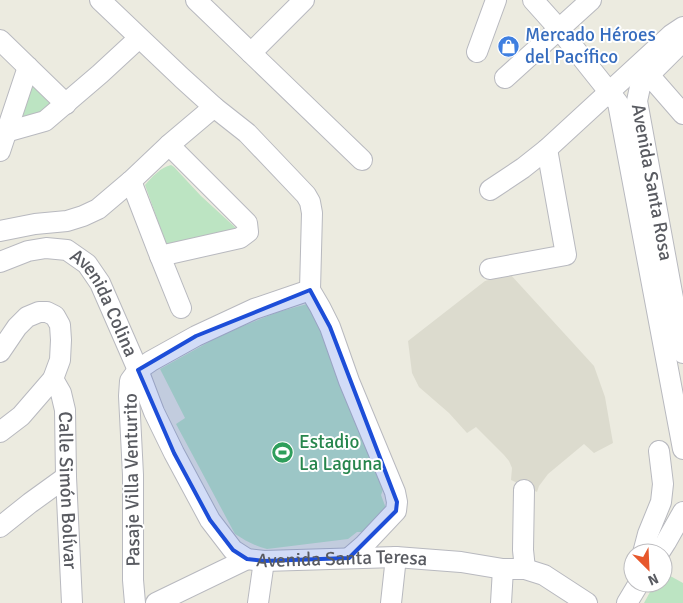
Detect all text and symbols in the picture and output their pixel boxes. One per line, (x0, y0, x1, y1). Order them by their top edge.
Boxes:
place label: Mercado Héroes del Pacífico (525, 23, 656, 69)
shop icon: Mercado Héroes del Pacífico (497, 34, 521, 58)
street label: Avenida Santa Rosa (626, 102, 678, 263)
street label: Avenida Colina (65, 244, 143, 361)
street label: Pasaje Villa Venturito (118, 393, 146, 567)
street label: Calle Simón Bolívar (53, 411, 82, 570)
place label: Estadio La Laguna (299, 430, 382, 476)
sports icon: Estadio La Laguna (271, 441, 295, 465)
north arrow (623, 543, 673, 593)
street label: Avenida Santa Teresa (255, 545, 428, 573)
text: N (645, 570, 661, 589)

